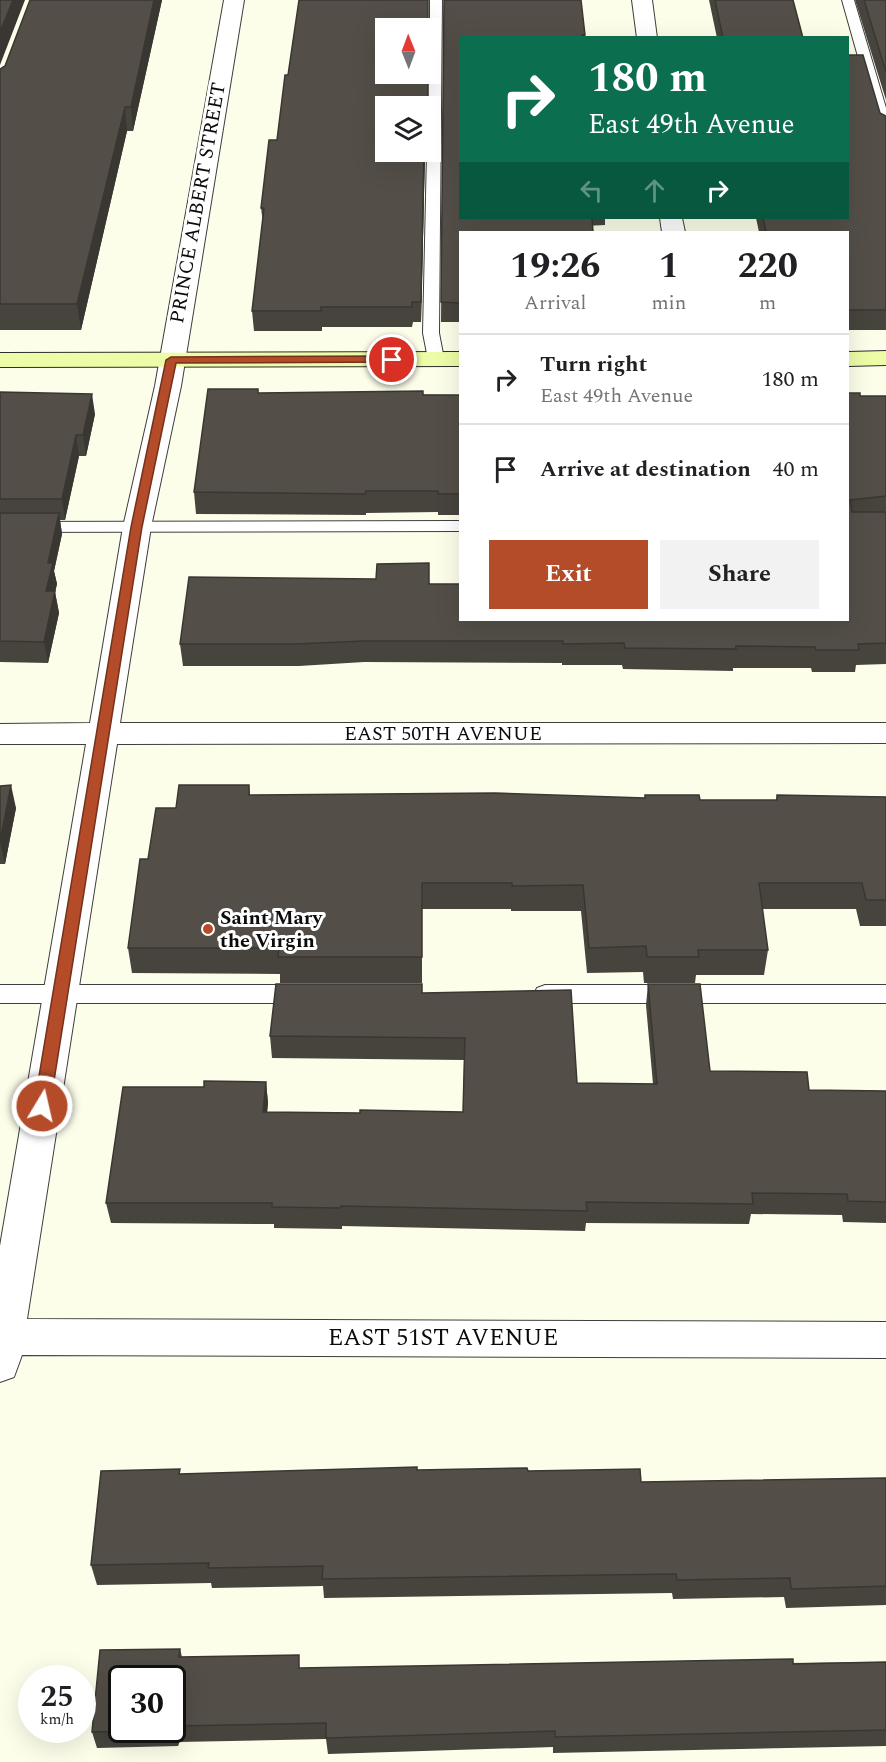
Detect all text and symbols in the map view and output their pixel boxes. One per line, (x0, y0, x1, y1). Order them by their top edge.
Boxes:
north arrow (375, 18, 441, 84)
map controls (375, 18, 441, 162)
text: 180 m (588, 47, 707, 110)
icon: right (489, 60, 567, 138)
street label: PRINCE ALBERT STREET (162, 80, 234, 326)
button: layers (375, 96, 441, 162)
text: East 49th Avenue (588, 104, 795, 146)
icon: left (575, 174, 608, 207)
icon: ahead (638, 174, 671, 207)
icon: right (701, 174, 734, 207)
text: 19:26 (510, 239, 600, 294)
text: 1 (659, 239, 679, 294)
text: 220 (737, 239, 798, 294)
text: Arrival (524, 288, 586, 318)
text: min (651, 288, 686, 318)
text: m (759, 288, 776, 318)
pin (366, 334, 417, 385)
icon: arrive (375, 343, 408, 376)
text: Turn right (540, 348, 647, 381)
icon: right (489, 363, 522, 396)
text: 180 m (762, 363, 819, 396)
text: East 49th Avenue (540, 381, 693, 411)
icon: arrive (489, 453, 522, 486)
text: Arrive at destination (540, 453, 751, 486)
text: 40 m (773, 453, 819, 486)
button: Exit (489, 540, 648, 609)
button: Share (660, 540, 819, 609)
street label: EAST 50TH AVENUE (344, 719, 542, 749)
place label: Saint Mary the Virgin (220, 903, 324, 956)
marker: Saint Mary the Virgin (201, 922, 215, 936)
position arrow (10, 1074, 74, 1138)
street label: EAST 51ST AVENUE (328, 1320, 558, 1356)
speed limit sign: 30 (108, 1665, 186, 1743)
text: 25 (40, 1674, 74, 1720)
text: km/h (40, 1708, 74, 1731)

